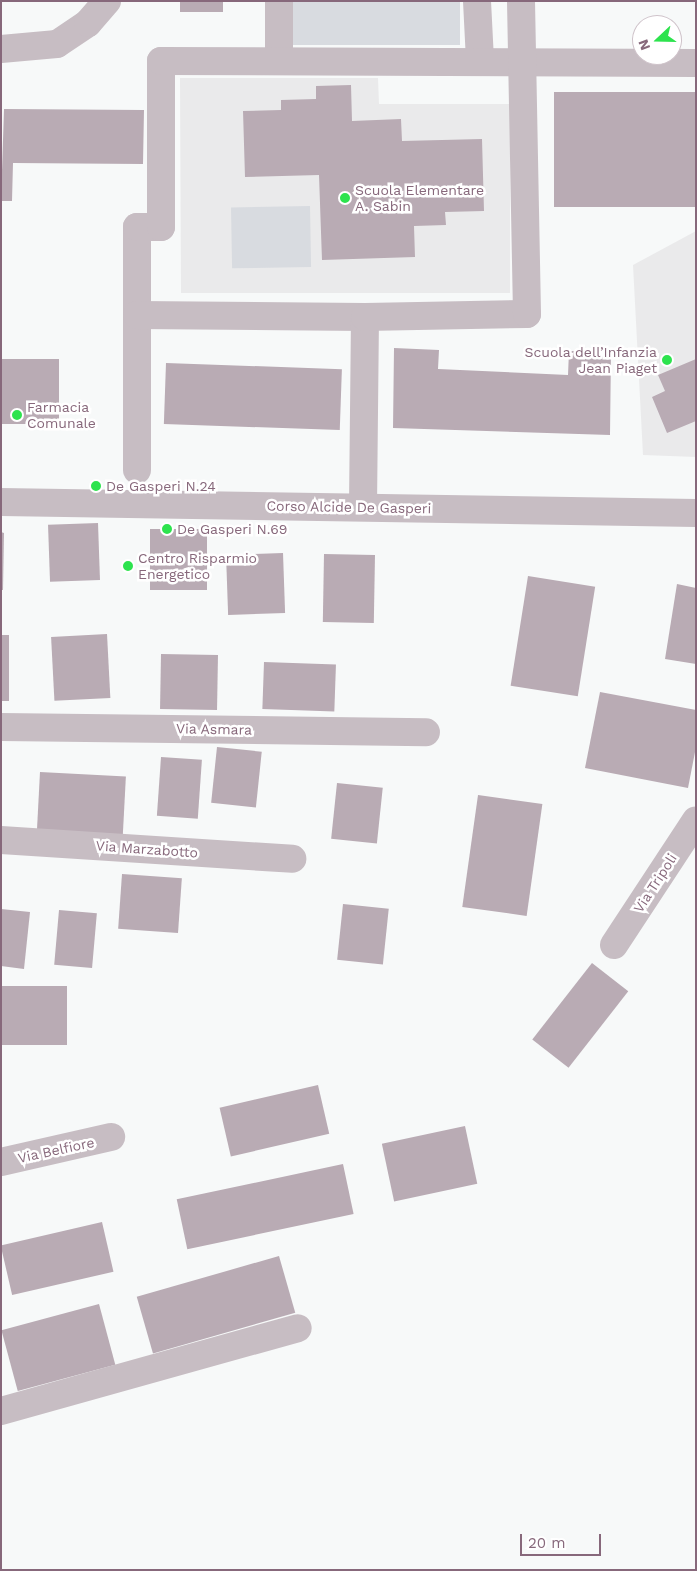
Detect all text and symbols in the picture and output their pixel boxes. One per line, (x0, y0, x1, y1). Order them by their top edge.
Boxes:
north arrow (632, 15, 682, 65)
text: N (635, 37, 653, 53)
place label: Scuola Elementare A. Sabin (355, 182, 484, 214)
marker: Scuola Elementare A. Sabin (339, 192, 351, 204)
place label: Scuola dell’Infanzia Jean Piaget (524, 344, 657, 377)
marker: Scuola dell’Infanzia Jean Piaget (661, 354, 673, 366)
place label: Farmacia Comunale (27, 399, 96, 432)
marker: Farmacia Comunale (11, 409, 23, 421)
place label: De Gasperi N.24 (106, 478, 216, 494)
marker: De Gasperi N.24 (90, 480, 102, 492)
street label: Corso Alcide De Gasperi (266, 497, 432, 517)
place label: De Gasperi N.69 (177, 521, 287, 537)
marker: De Gasperi N.69 (161, 523, 173, 535)
place label: Centro Risparmio Energetico (138, 550, 257, 582)
marker: Centro Risparmio Energetico (122, 560, 134, 572)
street label: Via Asmara (175, 720, 253, 738)
street label: Via Marzabotto (95, 837, 199, 861)
street label: Via Tripoli (630, 850, 680, 916)
street label: Via Belfiore (16, 1134, 96, 1166)
scale bar (522, 1524, 603, 1556)
text: 20 m (528, 1534, 566, 1552)

